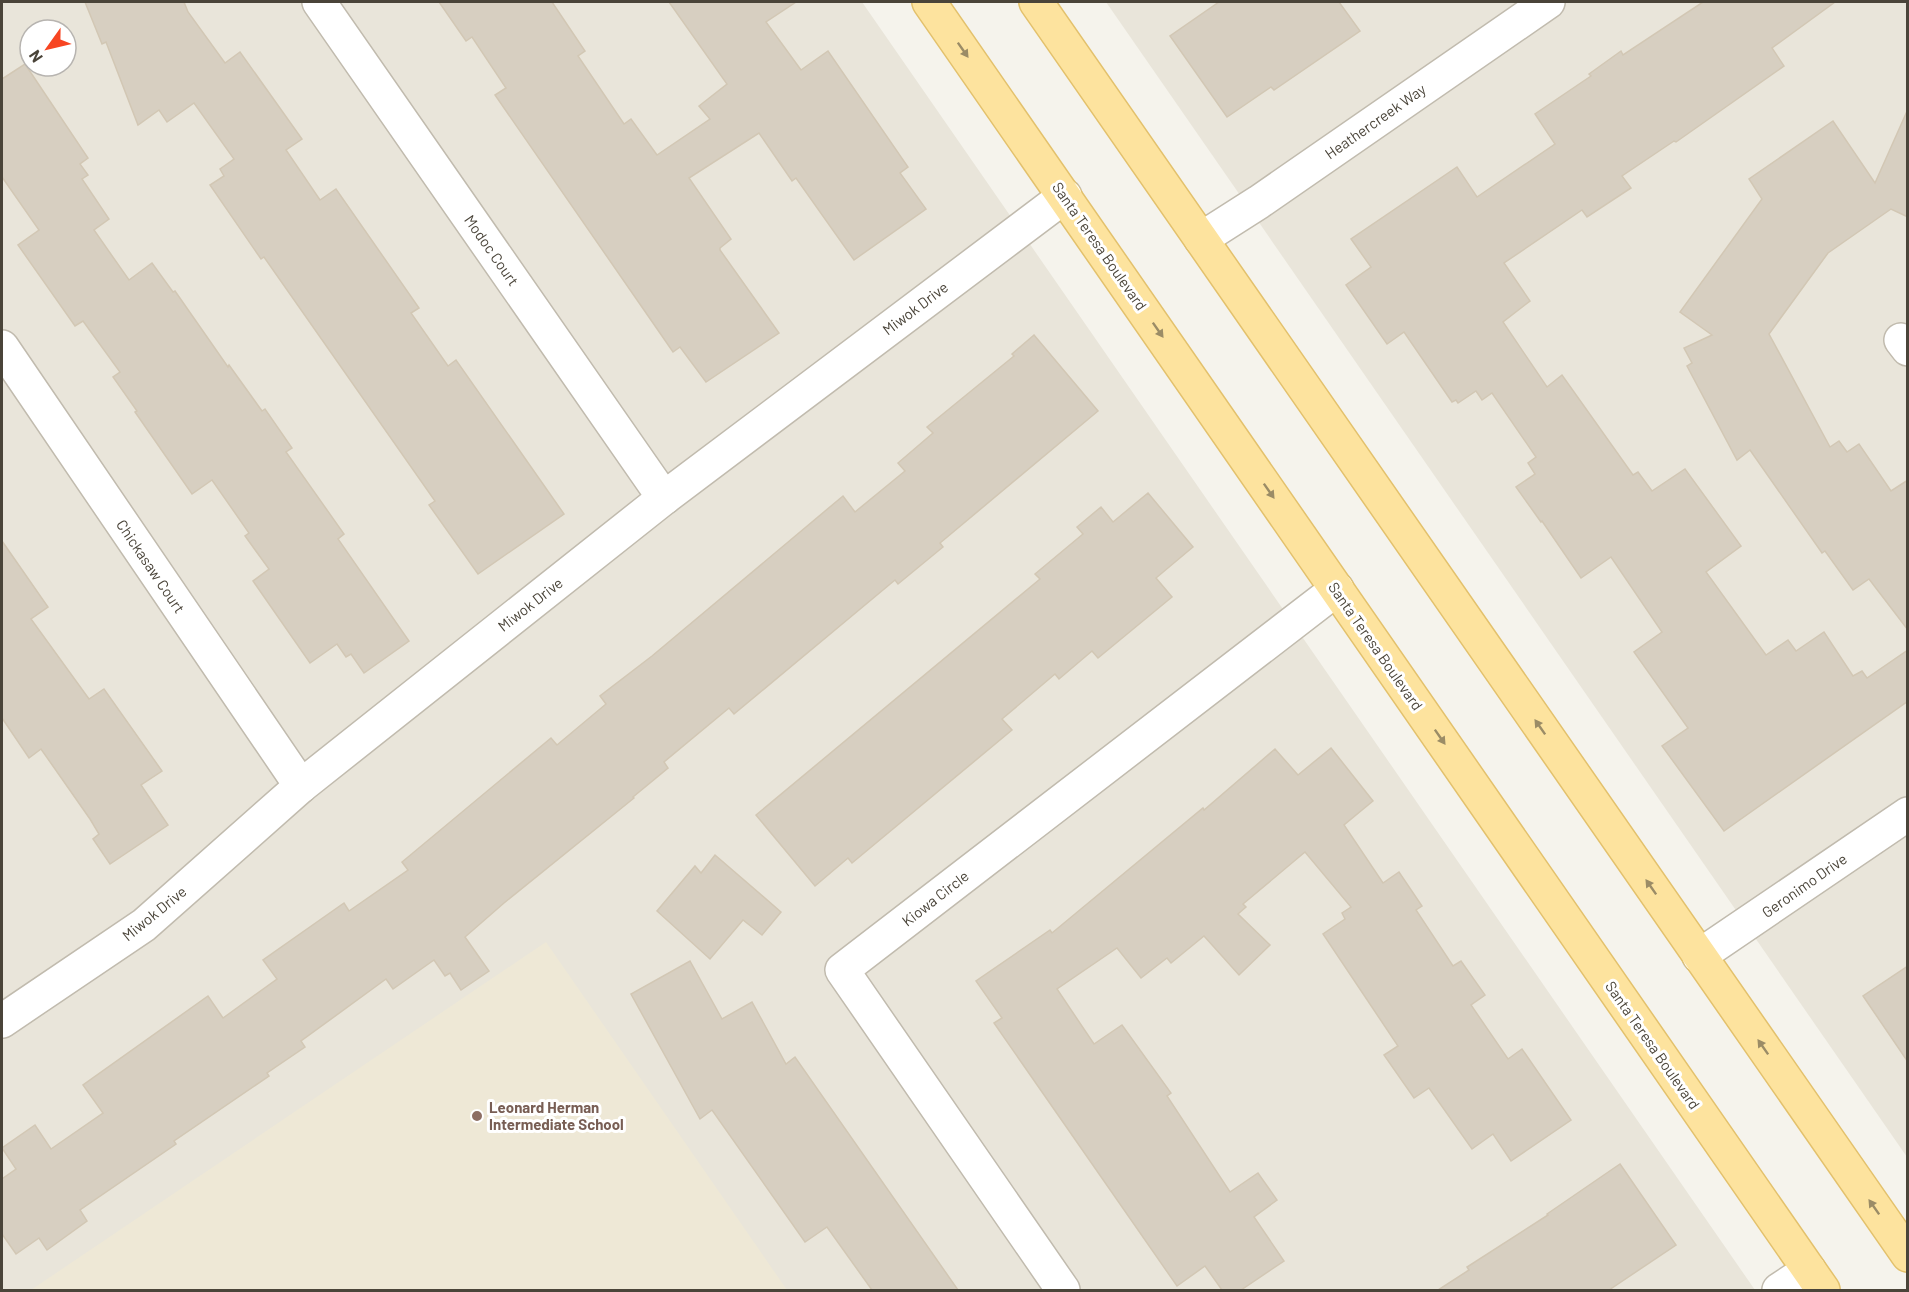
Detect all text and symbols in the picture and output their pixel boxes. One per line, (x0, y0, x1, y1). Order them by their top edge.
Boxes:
north arrow (18, 18, 78, 78)
one-way arrow (957, 41, 969, 57)
text: N (24, 47, 46, 66)
street label: Heathercreek Way (1321, 80, 1429, 162)
street label: Santa Teresa Boulevard (1049, 178, 1151, 314)
street label: Modoc Court (461, 211, 523, 289)
street label: Miwok Drive (879, 278, 951, 338)
one-way arrow (1152, 322, 1164, 338)
one-way arrow (1263, 482, 1275, 498)
street label: Chickasaw Court (113, 516, 189, 616)
street label: Miwok Drive (494, 573, 566, 635)
street label: Santa Teresa Boulevard (1325, 578, 1427, 714)
one-way arrow (1534, 719, 1546, 735)
one-way arrow (1434, 729, 1446, 745)
street label: Geronimo Drive (1758, 849, 1850, 921)
street label: Kiowa Circle (898, 866, 972, 930)
one-way arrow (1645, 879, 1657, 895)
street label: Miwok Drive (118, 882, 190, 944)
street label: Santa Teresa Boulevard (1602, 977, 1704, 1113)
one-way arrow (1758, 1039, 1769, 1055)
place label: Leonard Herman Intermediate School (489, 1098, 624, 1133)
marker: Leonard Herman Intermediate School (470, 1109, 484, 1123)
one-way arrow (1869, 1199, 1880, 1215)

